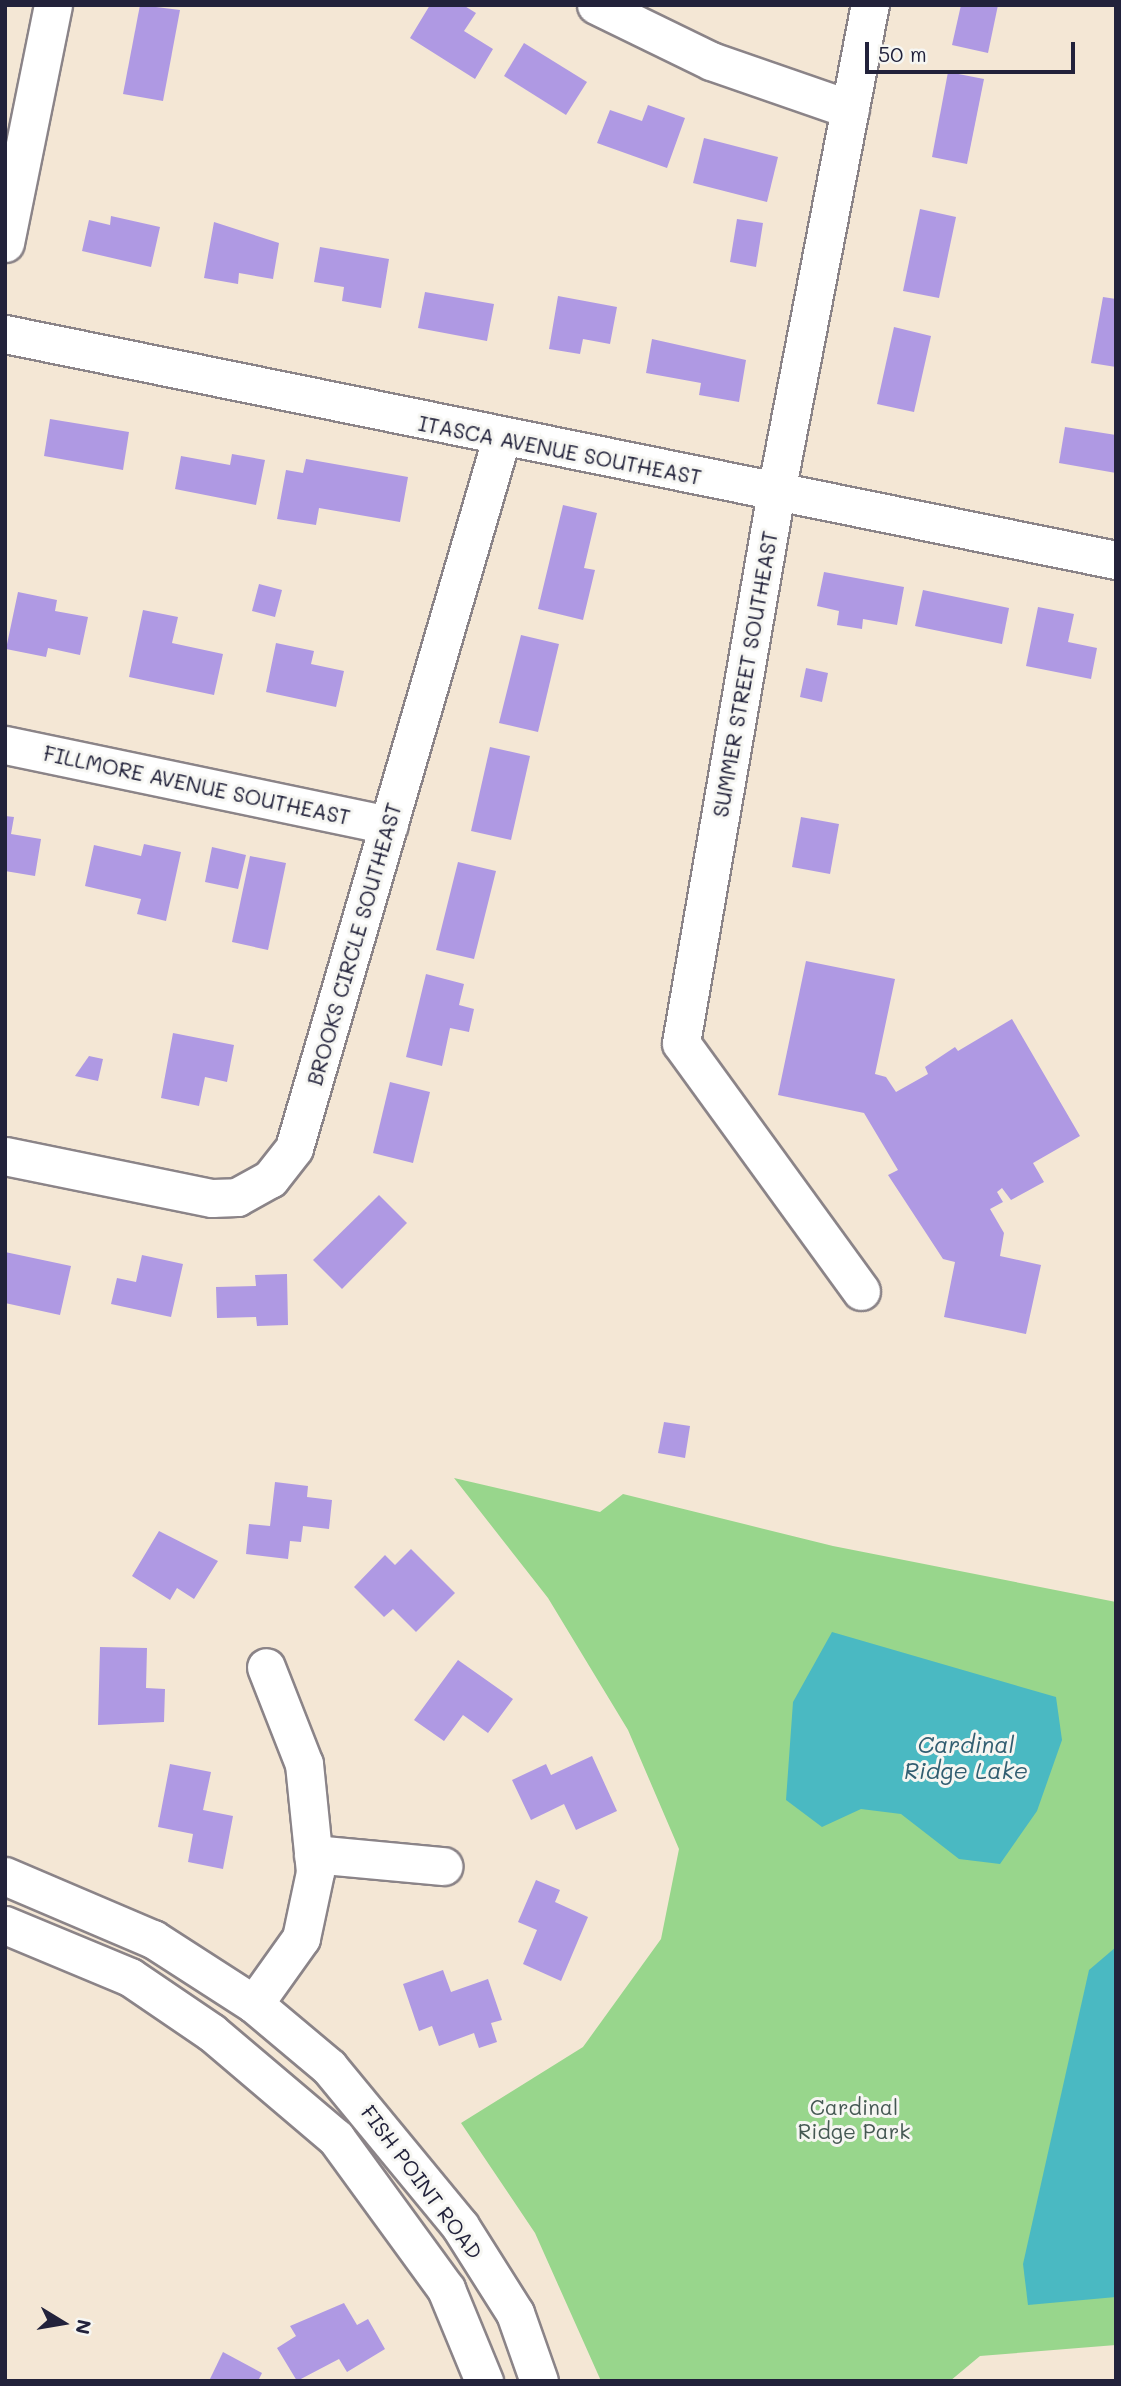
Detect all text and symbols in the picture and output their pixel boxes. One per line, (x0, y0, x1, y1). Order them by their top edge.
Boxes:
scale bar (869, 28, 1079, 72)
text: 50 m (878, 40, 927, 67)
street label: ITASCA AVENUE SOUTHEAST (416, 410, 704, 490)
street label: SUMMER STREET SOUTHEAST (707, 529, 783, 819)
street label: FILLMORE AVENUE SOUTHEAST (41, 740, 353, 830)
street label: BROOKS CIRCLE SOUTHEAST (302, 800, 406, 1088)
water label: Cardinal Ridge Lake (904, 1730, 1028, 1784)
park label: Cardinal Ridge Park (798, 2094, 910, 2144)
street label: FISH POINT ROAD (356, 2100, 488, 2264)
north arrow (28, 2288, 98, 2358)
text: N (70, 2318, 98, 2337)

